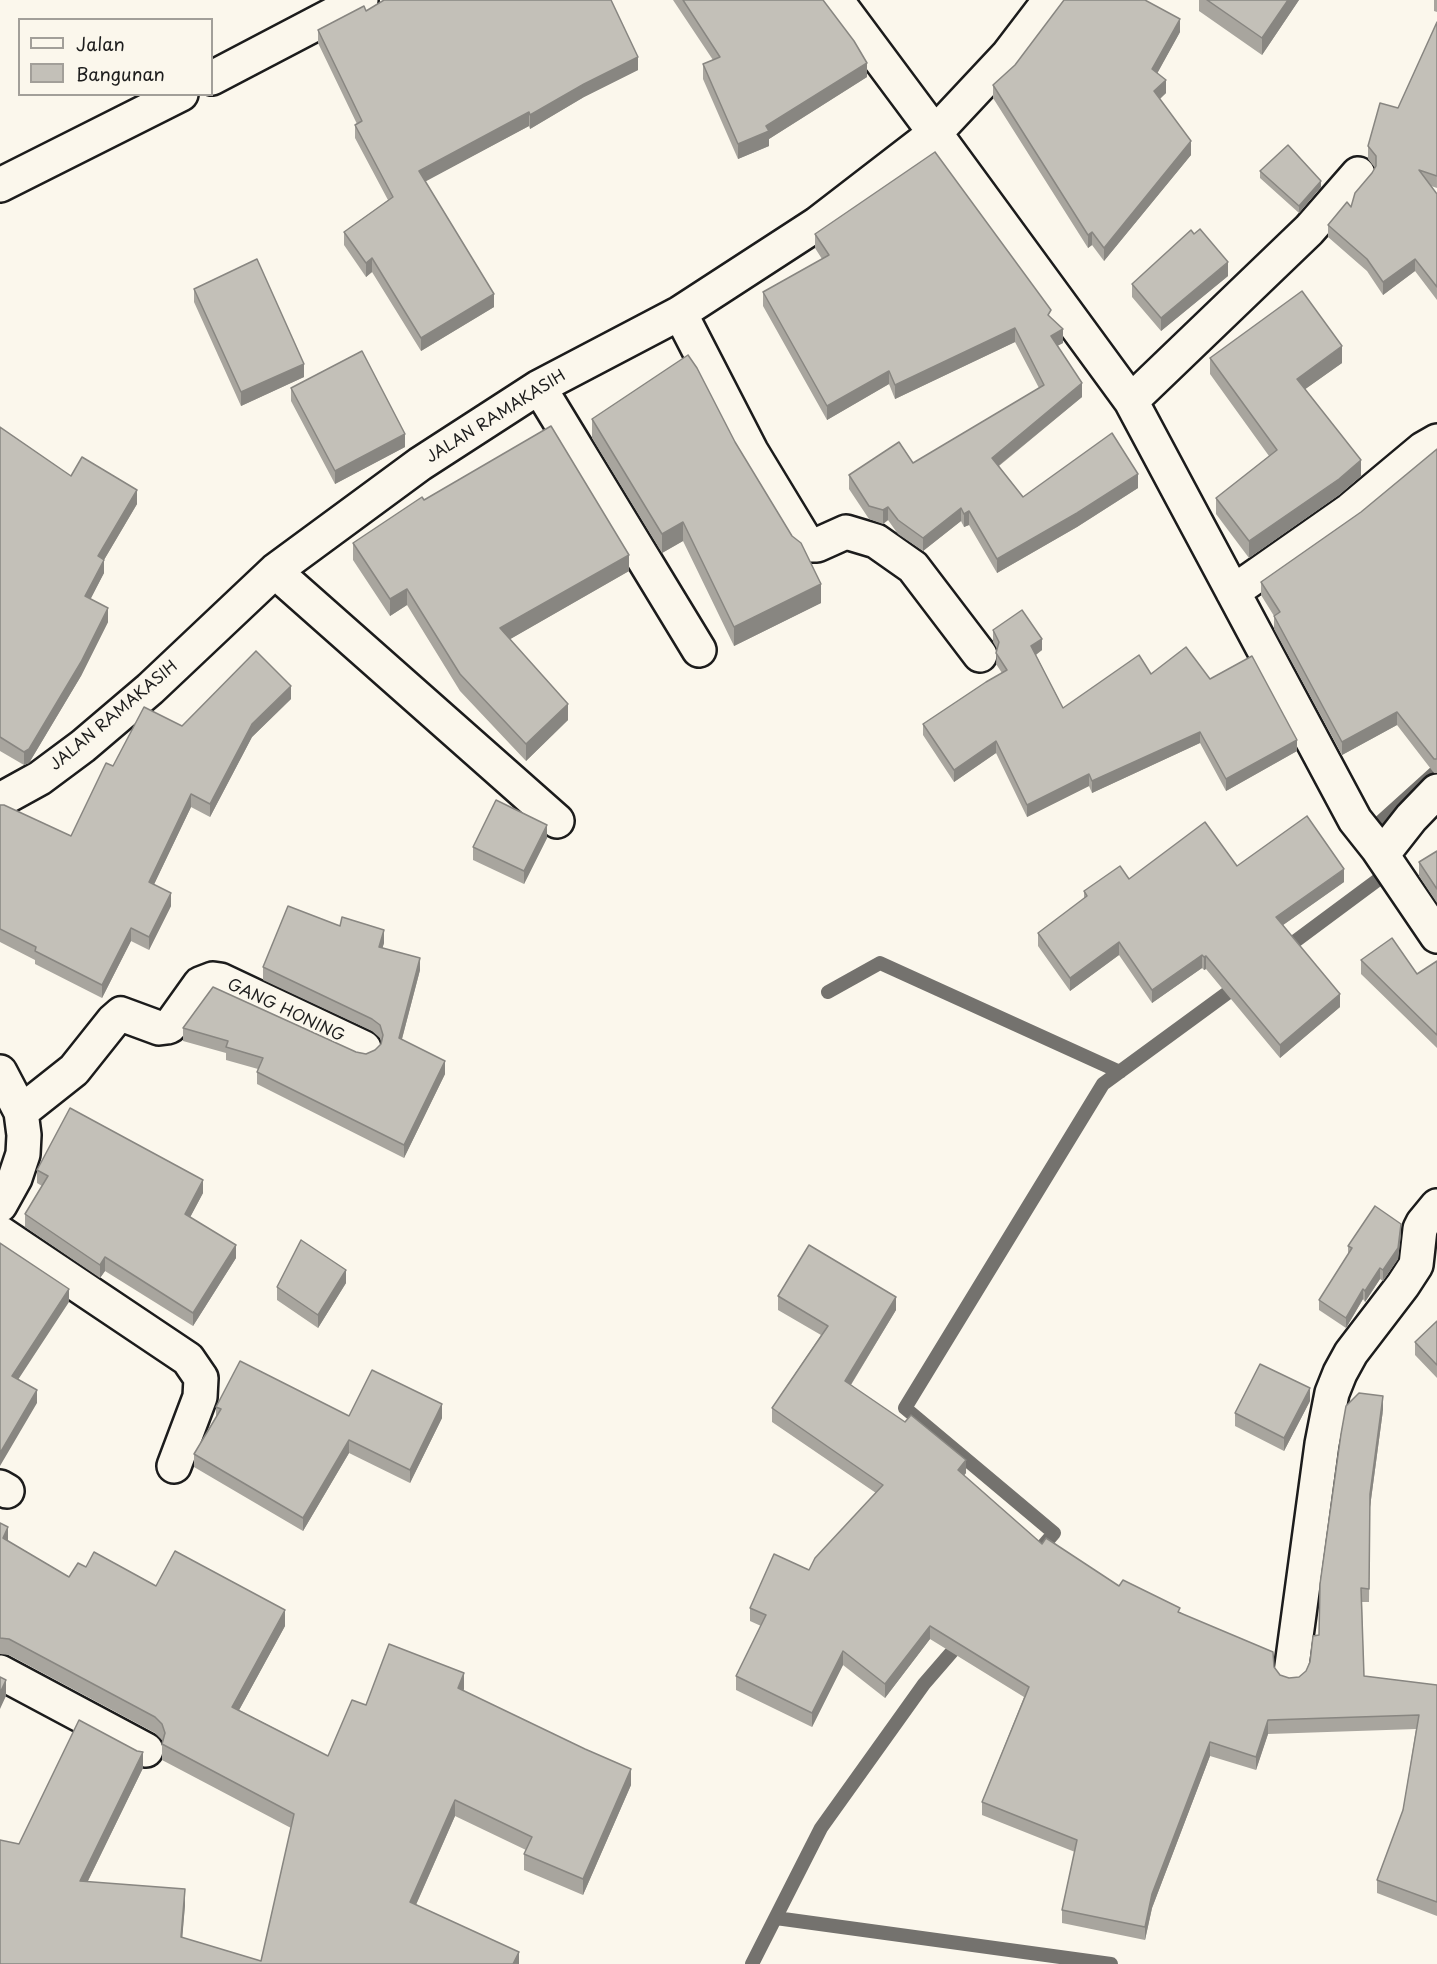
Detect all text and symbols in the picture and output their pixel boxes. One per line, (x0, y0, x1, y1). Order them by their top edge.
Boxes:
legend (18, 18, 213, 96)
text: Jalan (76, 30, 125, 57)
text: Bangunan (76, 60, 165, 87)
street label: JALAN RAMAKASIH (423, 366, 569, 468)
street label: JALAN RAMAKASIH (46, 657, 182, 775)
street label: GANG HONING (224, 975, 348, 1047)

